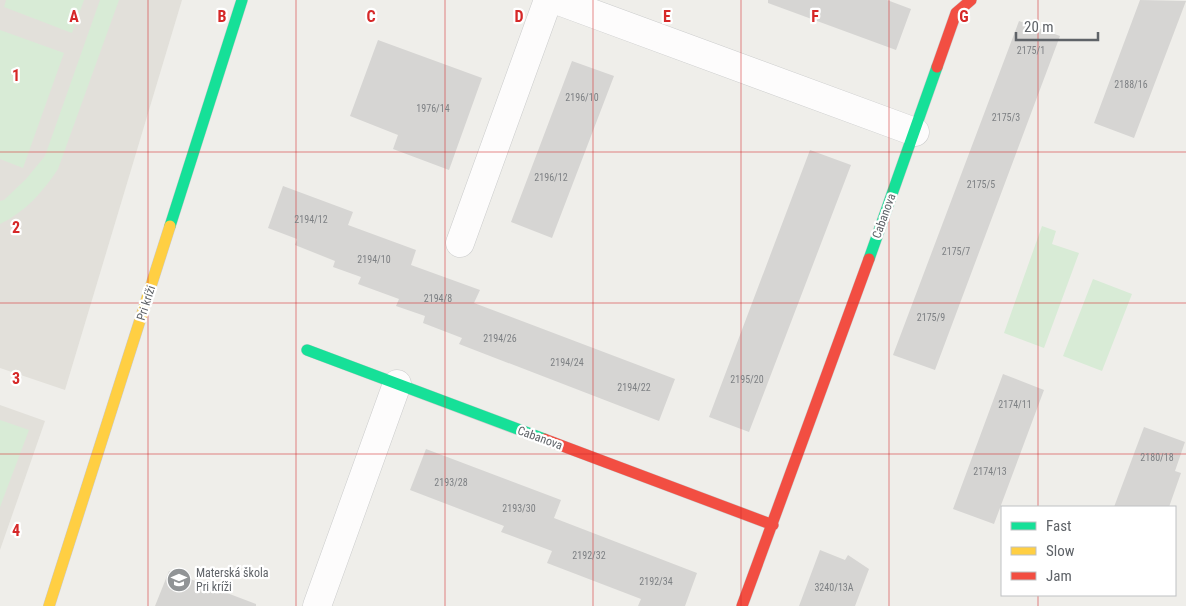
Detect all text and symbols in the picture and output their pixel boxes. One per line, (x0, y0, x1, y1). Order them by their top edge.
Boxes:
text: A (69, 7, 79, 26)
text: B (218, 7, 227, 26)
text: C (366, 7, 376, 26)
text: D (514, 7, 524, 26)
text: E (663, 7, 671, 26)
text: F (811, 7, 819, 26)
text: G (959, 7, 969, 26)
scale bar (1016, 10, 1098, 42)
text: 20 m (1024, 18, 1054, 36)
house number: 2175/1 (1017, 45, 1045, 56)
text: 1 (12, 66, 20, 85)
house number: 2188/16 (1114, 79, 1148, 90)
house number: 2196/10 (565, 92, 599, 103)
house number: 1976/14 (416, 103, 450, 114)
house number: 2175/3 (992, 112, 1020, 123)
house number: 2196/12 (534, 172, 568, 183)
house number: 2175/5 (967, 179, 995, 190)
street label: Cabanova (869, 191, 899, 240)
house number: 2194/12 (294, 214, 328, 225)
text: 2 (12, 218, 20, 237)
house number: 2175/7 (942, 246, 970, 257)
house number: 2194/10 (357, 254, 391, 265)
street label: Pri kríži (134, 284, 158, 322)
house number: 2194/8 (424, 293, 452, 304)
house number: 2175/9 (917, 312, 945, 323)
house number: 2194/26 (483, 333, 517, 344)
house number: 2194/24 (550, 357, 584, 368)
text: 3 (12, 369, 20, 388)
house number: 2195/20 (730, 374, 764, 385)
house number: 2194/22 (617, 382, 651, 393)
house number: 2174/11 (998, 399, 1032, 410)
street label: Cabanova (516, 423, 565, 453)
house number: 2180/18 (1140, 452, 1174, 463)
house number: 2174/13 (973, 466, 1007, 477)
house number: 2193/28 (434, 477, 468, 488)
house number: 2193/30 (502, 503, 536, 514)
legend (1001, 506, 1176, 596)
text: Fast (1046, 517, 1071, 535)
text: 4 (12, 521, 20, 540)
text: Slow (1046, 542, 1075, 560)
house number: 2192/32 (572, 550, 606, 561)
place label: Materská škola Pri kríži (196, 566, 269, 594)
school or university icon: Materská škola Pri kríži (166, 567, 192, 593)
text: Jam (1046, 567, 1072, 585)
house number: 2192/34 (639, 576, 673, 587)
house number: 3240/13A (814, 582, 854, 593)

